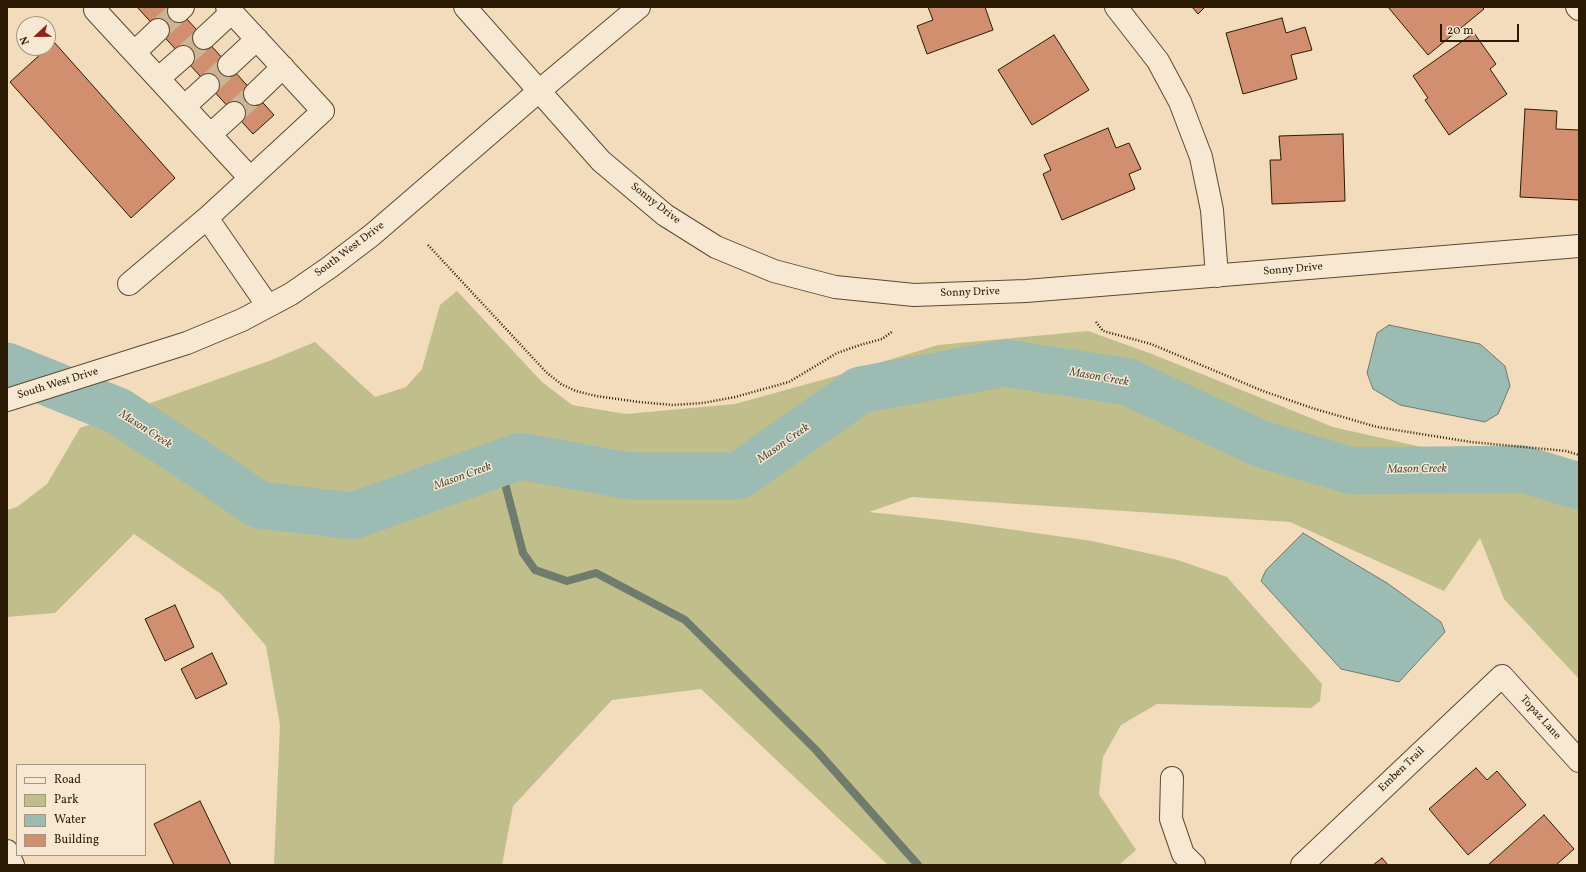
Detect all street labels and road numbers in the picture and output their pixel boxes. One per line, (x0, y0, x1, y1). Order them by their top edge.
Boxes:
street label: Sonny Drive (627, 180, 683, 228)
street label: South West Drive (313, 220, 387, 280)
street label: Sonny Drive (1263, 261, 1323, 279)
street label: Sonny Drive (940, 285, 1000, 301)
street label: South West Drive (16, 365, 100, 403)
street label: Topaz Lane (1517, 693, 1563, 743)
street label: Emben Trail (1376, 745, 1428, 795)

